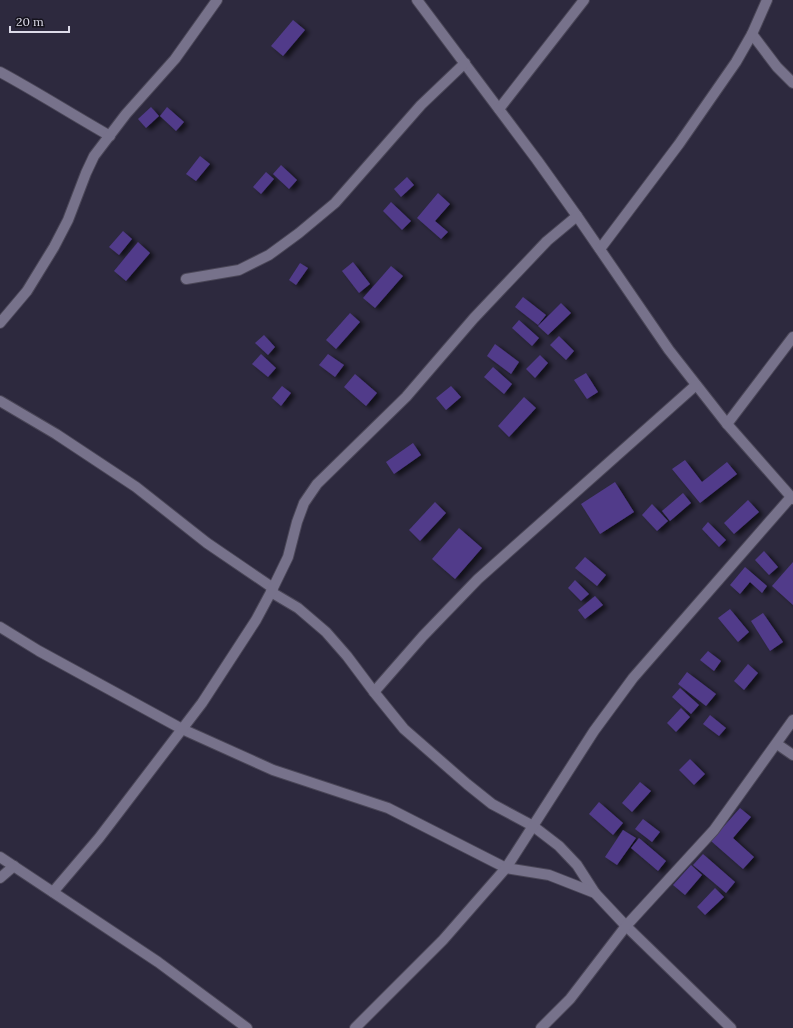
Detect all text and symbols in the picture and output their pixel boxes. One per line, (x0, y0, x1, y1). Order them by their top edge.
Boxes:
scale bar (10, 8, 69, 34)
text: 20 m (16, 14, 44, 29)

